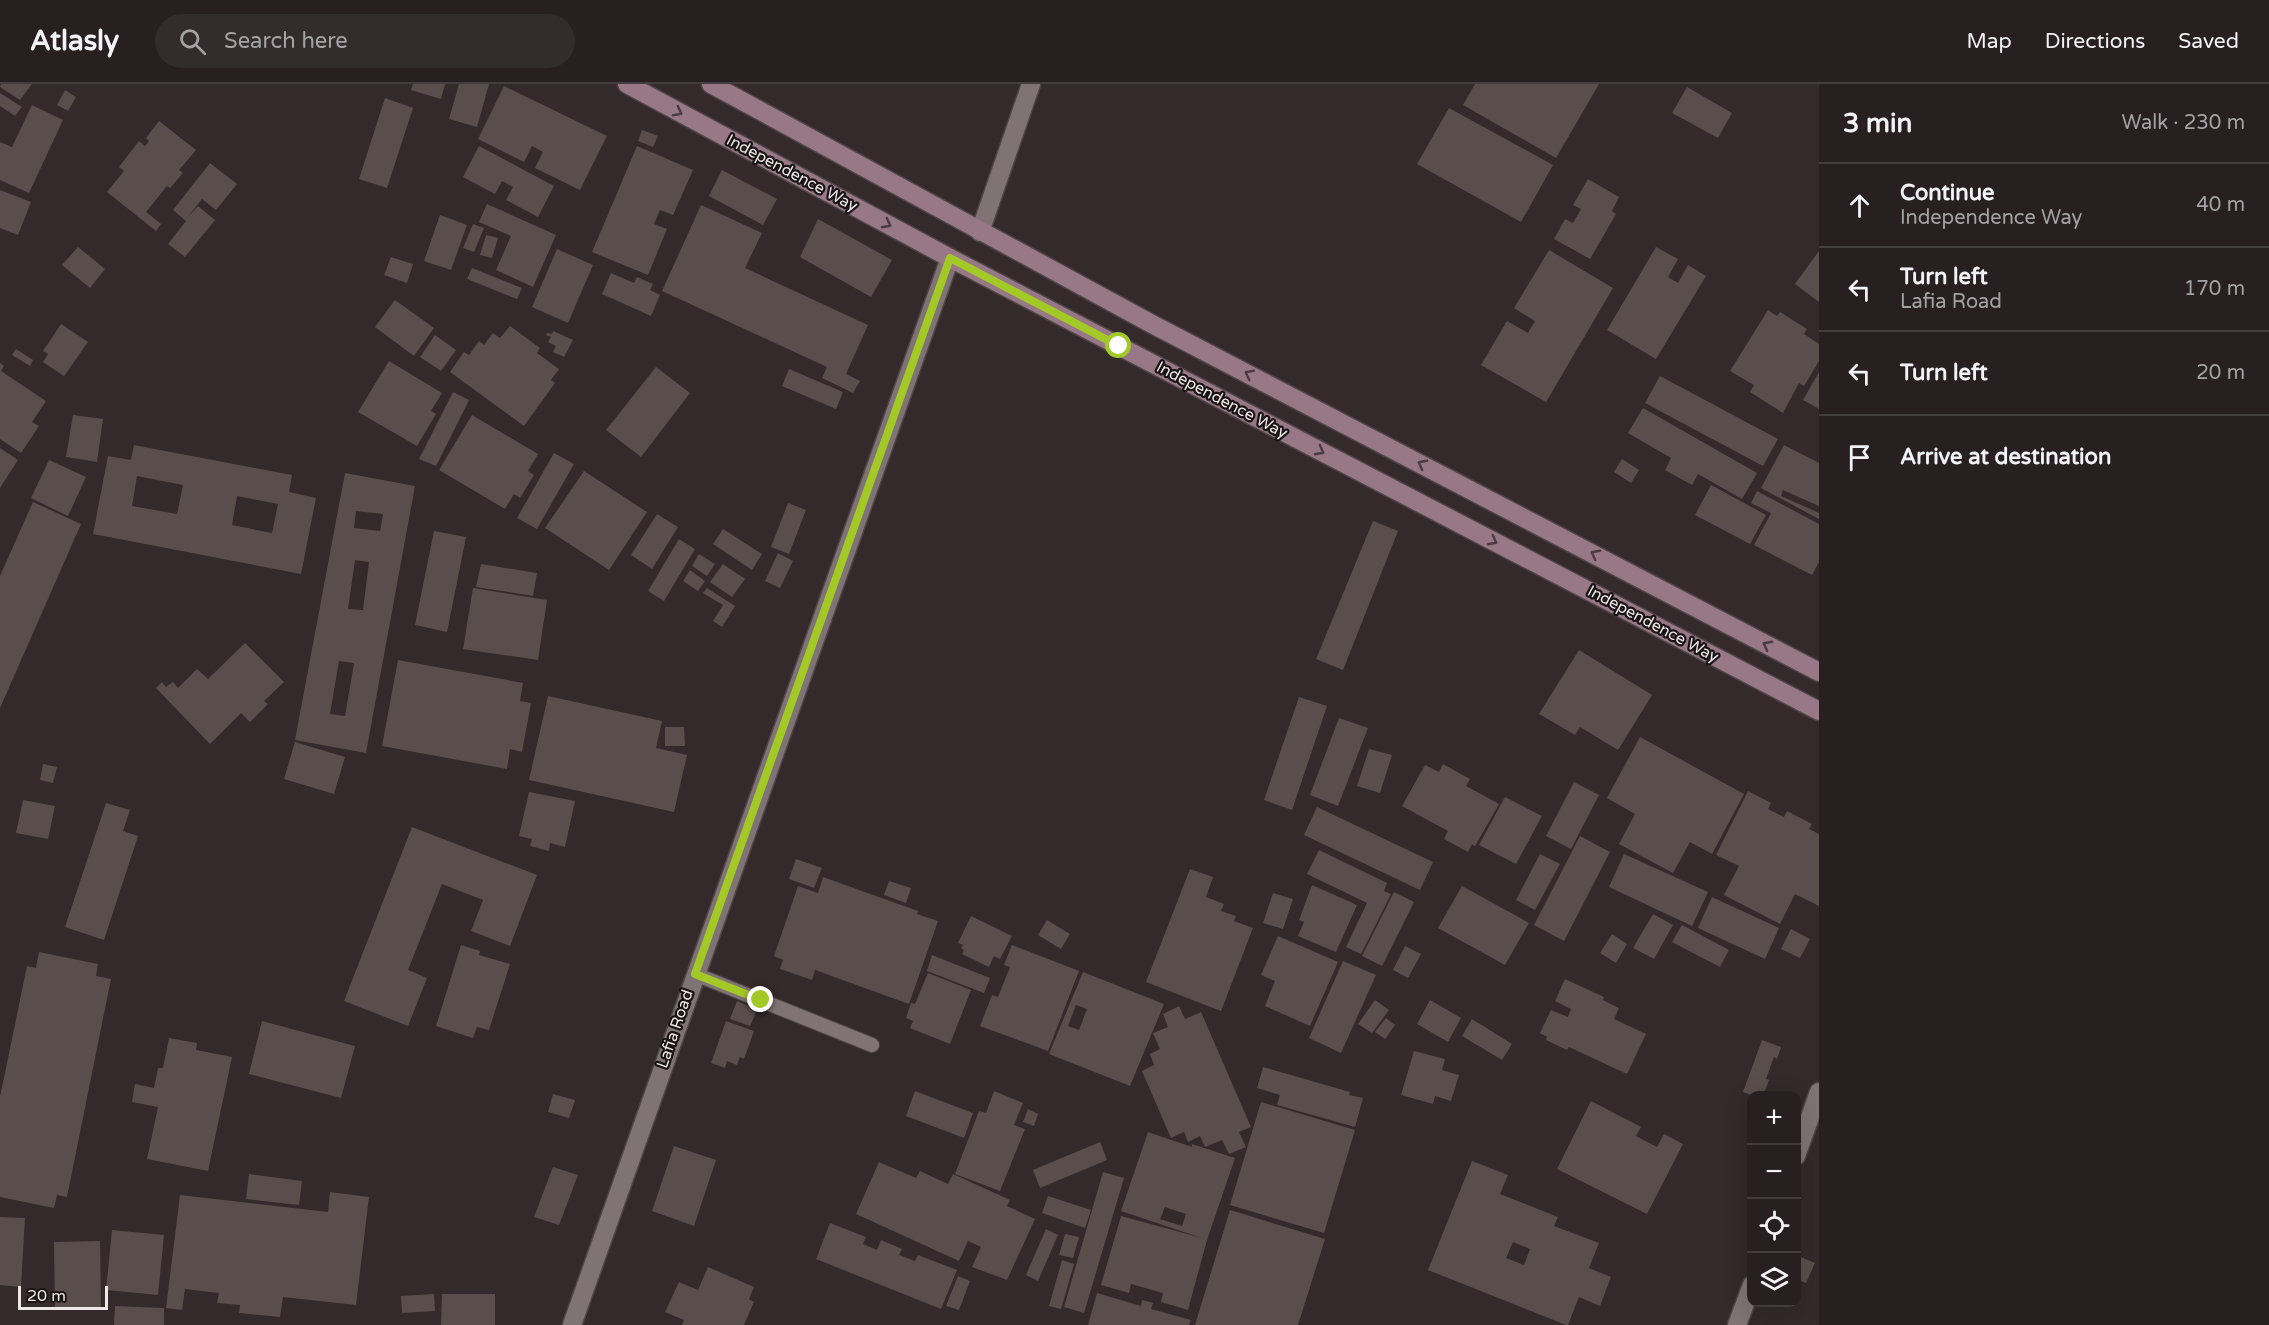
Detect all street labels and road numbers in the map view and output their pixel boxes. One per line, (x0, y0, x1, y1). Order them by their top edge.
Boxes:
street label: Independence Way (723, 130, 861, 216)
street label: Independence Way (1153, 357, 1291, 443)
street label: Independence Way (1584, 581, 1722, 667)
street label: Lafia Road (652, 987, 698, 1071)

